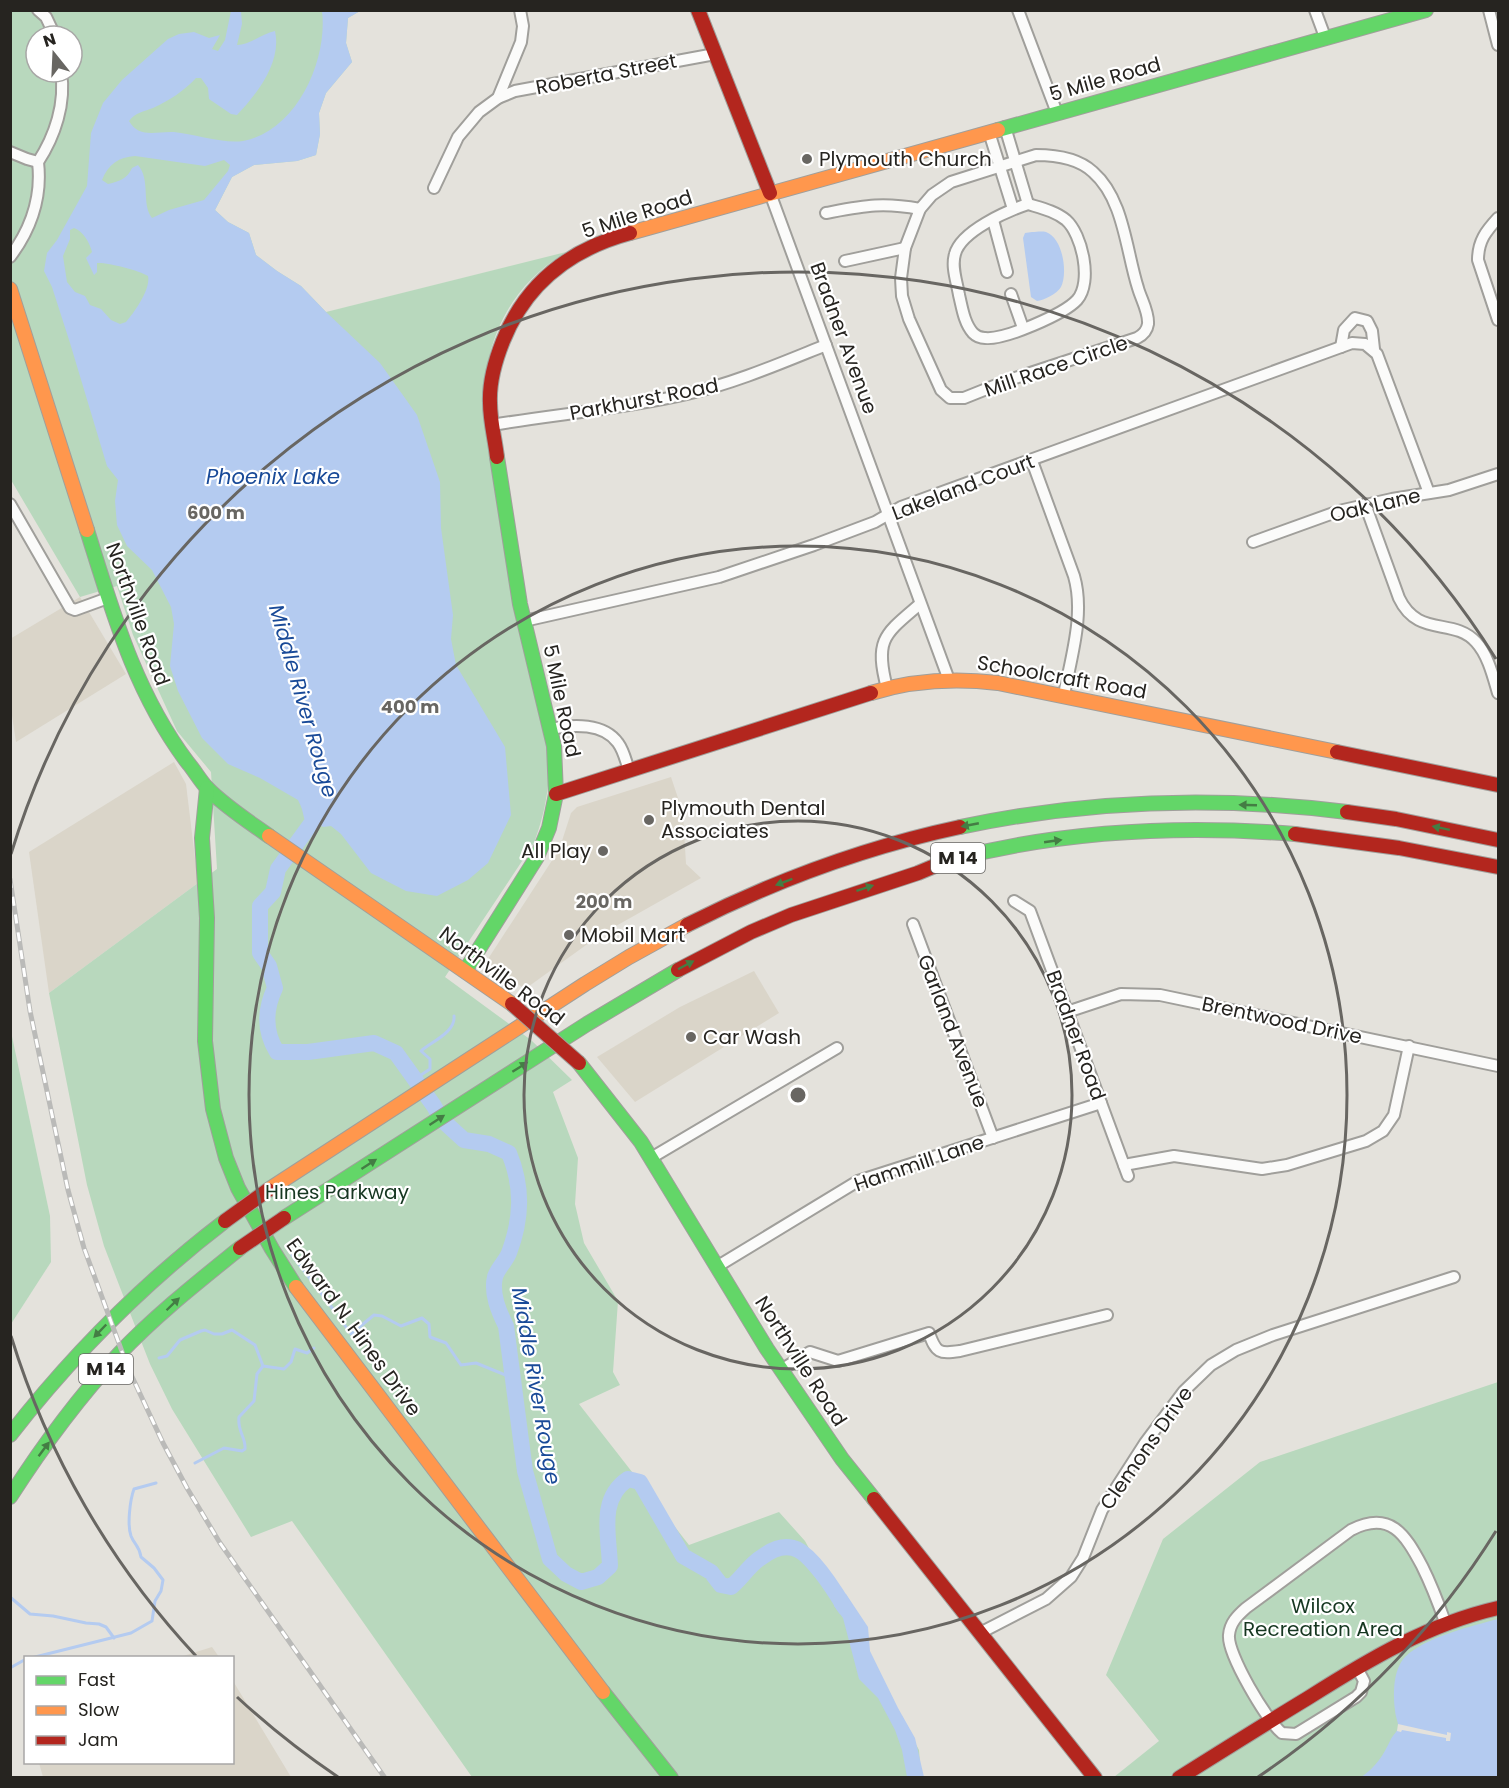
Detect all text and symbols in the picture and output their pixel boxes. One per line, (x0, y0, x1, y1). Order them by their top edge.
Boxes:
north arrow (24, 24, 84, 84)
text: N (40, 27, 59, 53)
street label: Roberta Street (533, 47, 679, 101)
street label: 5 Mile Road (1046, 50, 1164, 108)
place label: Plymouth Church (819, 145, 992, 173)
marker: Plymouth Church (800, 152, 814, 166)
street label: 5 Mile Road (578, 183, 696, 245)
street label: Bradner Avenue (804, 258, 884, 418)
street label: Mill Race Circle (980, 328, 1132, 404)
street label: Parkhurst Road (567, 371, 721, 427)
street label: Lakeland Court (888, 447, 1038, 527)
water label: Phoenix Lake (206, 462, 340, 491)
street label: Oak Lane (1327, 481, 1423, 529)
text: 600 m (187, 500, 245, 525)
street label: Northville Road (99, 539, 177, 689)
water label: Middle River Rouge (262, 601, 345, 801)
street label: 5 Mile Road (536, 642, 588, 760)
street label: Schoolcraft Road (975, 648, 1149, 706)
text: 400 m (381, 694, 439, 719)
place label: Plymouth Dental Associates (661, 794, 825, 845)
one-way arrow (1238, 800, 1257, 810)
marker: Plymouth Dental Associates (642, 813, 656, 827)
one-way arrow (961, 821, 980, 830)
one-way arrow (1432, 823, 1451, 832)
one-way arrow (1044, 836, 1063, 845)
place label: All Play (521, 837, 591, 865)
road number: M 14 (931, 843, 985, 873)
marker: All Play (596, 844, 610, 858)
one-way arrow (775, 877, 793, 887)
one-way arrow (856, 883, 874, 893)
text: 200 m (576, 889, 632, 914)
street label: Northville Road (434, 920, 570, 1032)
place label: Mobil Mart (581, 921, 685, 949)
marker: Mobil Mart (562, 928, 576, 942)
street label: Garland Avenue (911, 950, 995, 1112)
one-way arrow (678, 960, 695, 970)
street label: Bradner Road (1039, 966, 1113, 1104)
street label: Brentwood Drive (1199, 989, 1365, 1051)
place label: Car Wash (703, 1023, 801, 1051)
marker: Car Wash (684, 1030, 698, 1044)
one-way arrow (512, 1061, 528, 1072)
centre of rings (788, 1085, 808, 1105)
one-way arrow (429, 1114, 445, 1125)
street label: Hammill Lane (850, 1128, 988, 1198)
one-way arrow (361, 1158, 377, 1169)
park label: Hines Parkway (265, 1178, 409, 1206)
street label: Edward N. Hines Drive (280, 1232, 428, 1422)
water label: Middle River Rouge (505, 1285, 568, 1487)
street label: Northville Road (748, 1290, 854, 1432)
one-way arrow (166, 1297, 180, 1311)
one-way arrow (93, 1324, 107, 1339)
road number: M 14 (79, 1354, 133, 1384)
street label: Clemons Drive (1093, 1381, 1199, 1515)
one-way arrow (38, 1441, 50, 1457)
park label: Wilcox Recreation Area (1243, 1592, 1403, 1643)
legend (24, 1656, 234, 1764)
text: Fast (78, 1667, 115, 1692)
text: Slow (78, 1697, 120, 1722)
text: Jam (78, 1727, 118, 1752)

